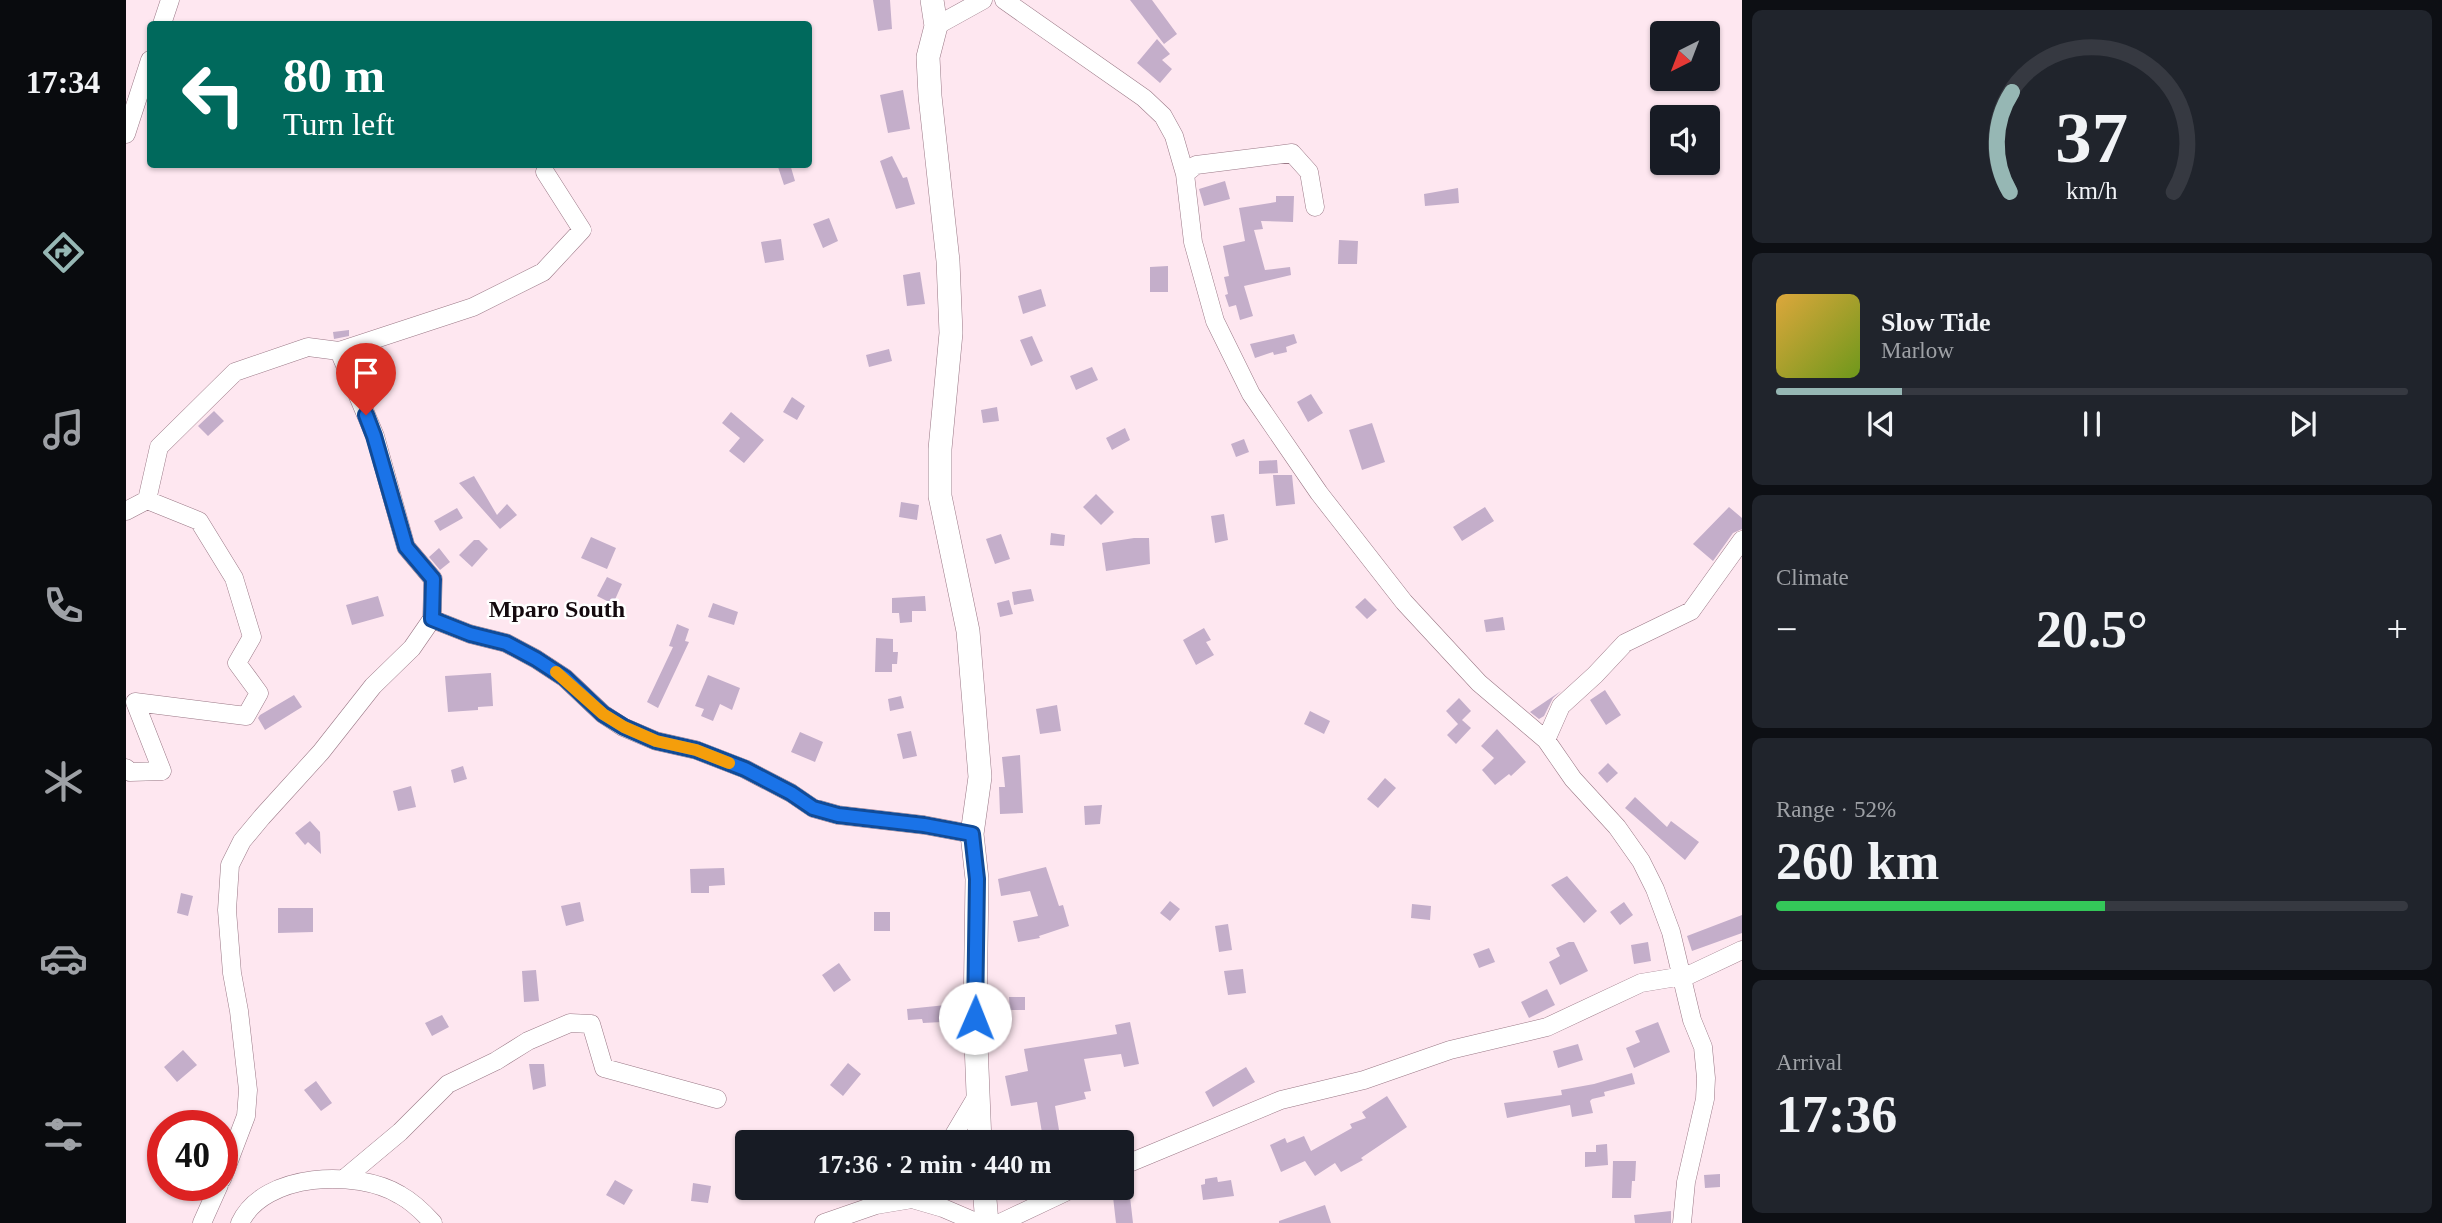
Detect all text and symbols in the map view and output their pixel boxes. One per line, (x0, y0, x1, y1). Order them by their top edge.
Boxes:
north arrow (1650, 21, 1720, 91)
map controls (1650, 21, 1720, 175)
text: 80 m (283, 48, 385, 103)
icon: left (168, 49, 259, 140)
text: 17:34 (26, 64, 100, 100)
text: 37 (2056, 98, 2128, 179)
button: sound (1650, 105, 1720, 175)
text: Turn left (283, 106, 395, 142)
text: km/h (2066, 177, 2118, 204)
icon: directions (39, 228, 88, 277)
text: Slow Tide (1881, 308, 1991, 337)
text: Marlow (1881, 338, 1954, 363)
pin (336, 343, 396, 415)
icon: arrive (347, 354, 385, 392)
icon: music (39, 405, 88, 454)
icon: previous (1862, 405, 1900, 443)
icon: pause (2073, 405, 2111, 443)
icon: next (2284, 405, 2322, 443)
text: Climate (1776, 565, 1849, 590)
icon: phone (39, 581, 88, 630)
district label: Mparo South (489, 596, 625, 622)
text: 20.5° (2036, 601, 2148, 658)
text: − (1776, 608, 1797, 650)
text: + (2387, 608, 2408, 650)
icon: climate (39, 757, 88, 806)
text: Range · 52% (1776, 797, 1896, 822)
text: 260 km (1776, 833, 1939, 890)
icon: car (39, 934, 88, 983)
position arrow (938, 981, 1012, 1055)
text: Arrival (1776, 1050, 1842, 1075)
text: 17:36 (1776, 1086, 1897, 1143)
icon: filters (39, 1110, 88, 1159)
speed limit sign: 40 (147, 1110, 238, 1201)
text: 17:36 · 2 min · 440 m (818, 1150, 1052, 1179)

